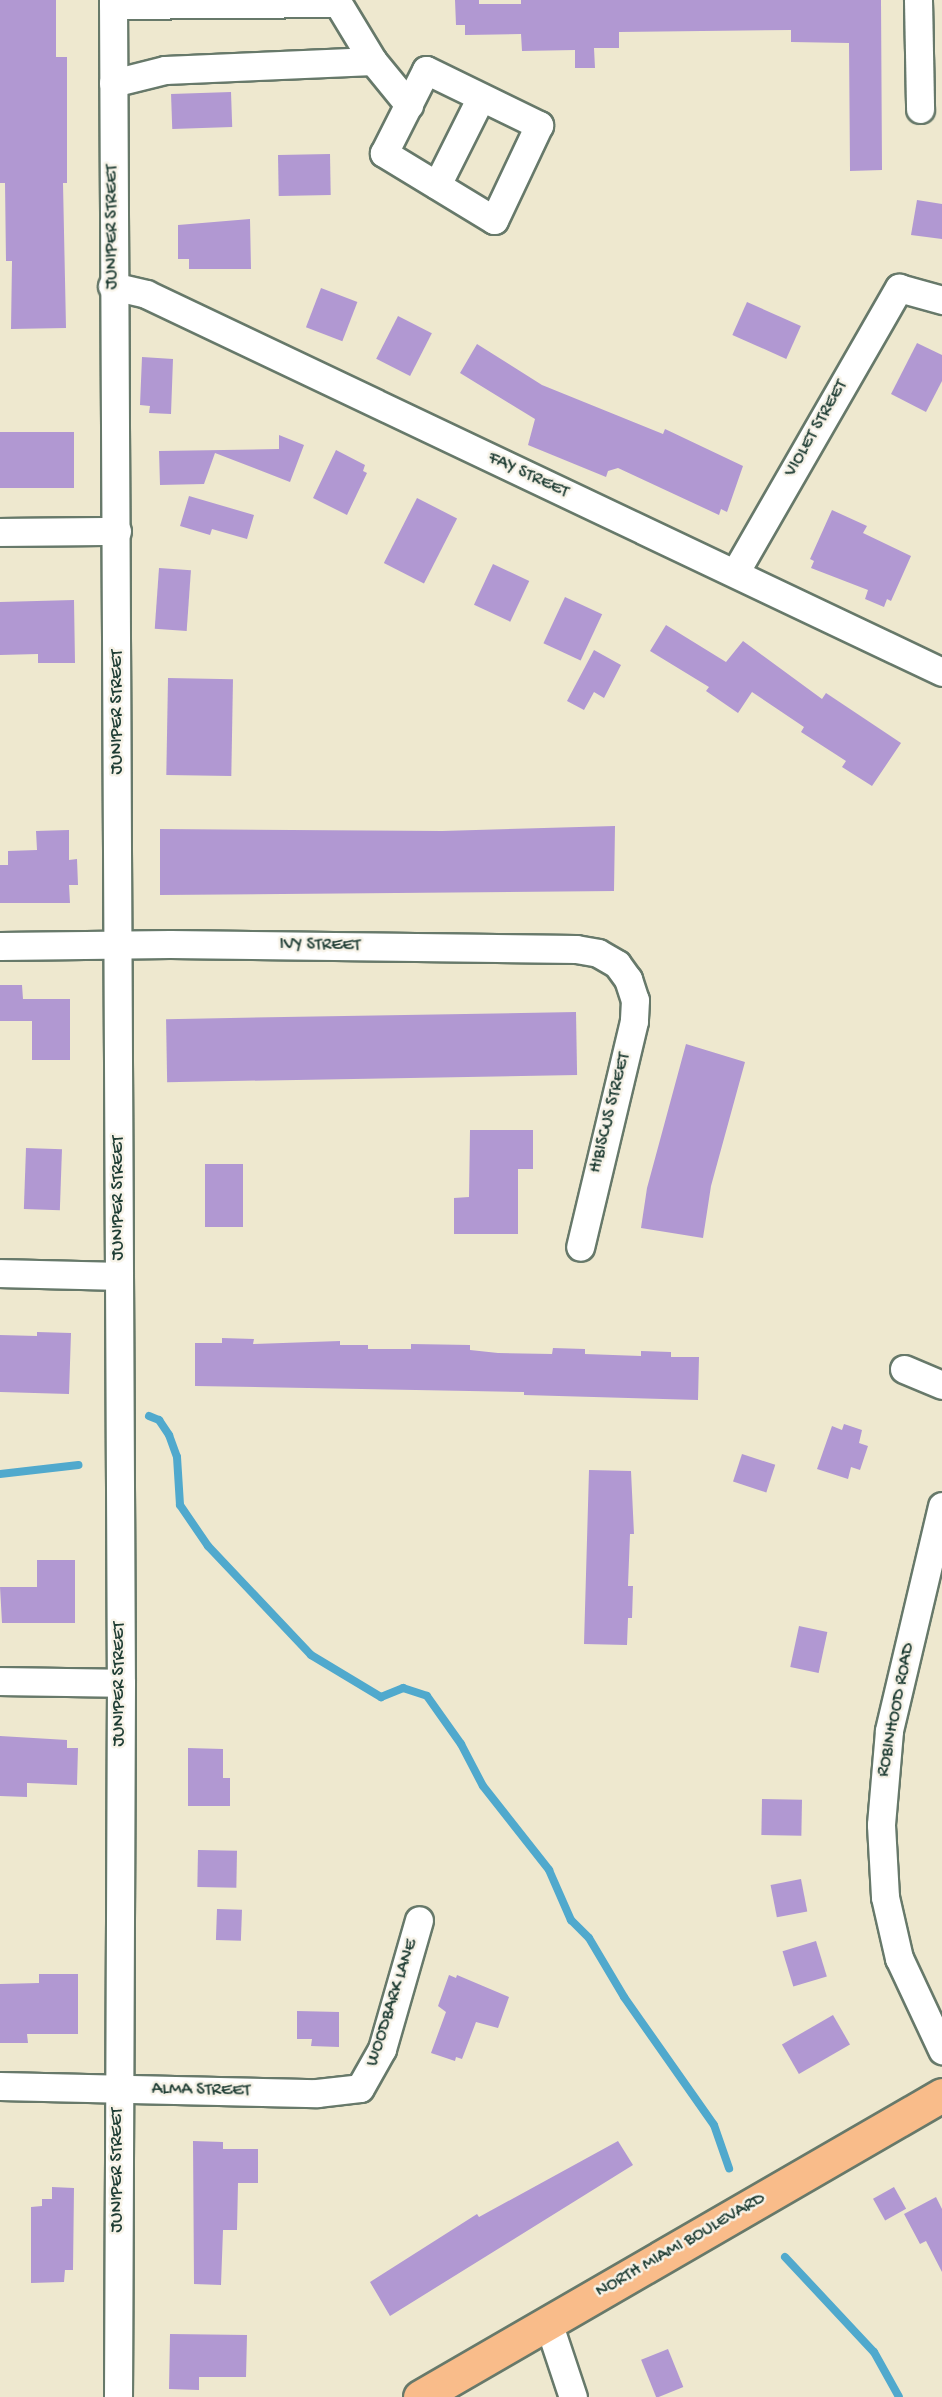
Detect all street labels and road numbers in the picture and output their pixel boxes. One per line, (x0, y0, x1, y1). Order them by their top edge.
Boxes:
street label: JUNIPER STREET (102, 165, 124, 289)
street label: VIOLET STREET (781, 377, 853, 481)
street label: FAY STREET (484, 448, 572, 504)
street label: JUNIPER STREET (107, 650, 129, 774)
street label: IVY STREET (279, 934, 361, 958)
street label: HIBISCUS STREET (586, 1051, 636, 1175)
street label: JUNIPER STREET (108, 1136, 130, 1260)
street label: JUNIPER STREET (109, 1622, 131, 1746)
street label: ROBINHOOD ROAD (873, 1641, 921, 1779)
street label: WOODBARK LANE (362, 1937, 424, 2069)
street label: ALMA STREET (151, 2079, 251, 2103)
street label: JUNIPER STREET (107, 2108, 129, 2232)
street label: NORTH MIAMI BOULEVARD (592, 2189, 770, 2303)

